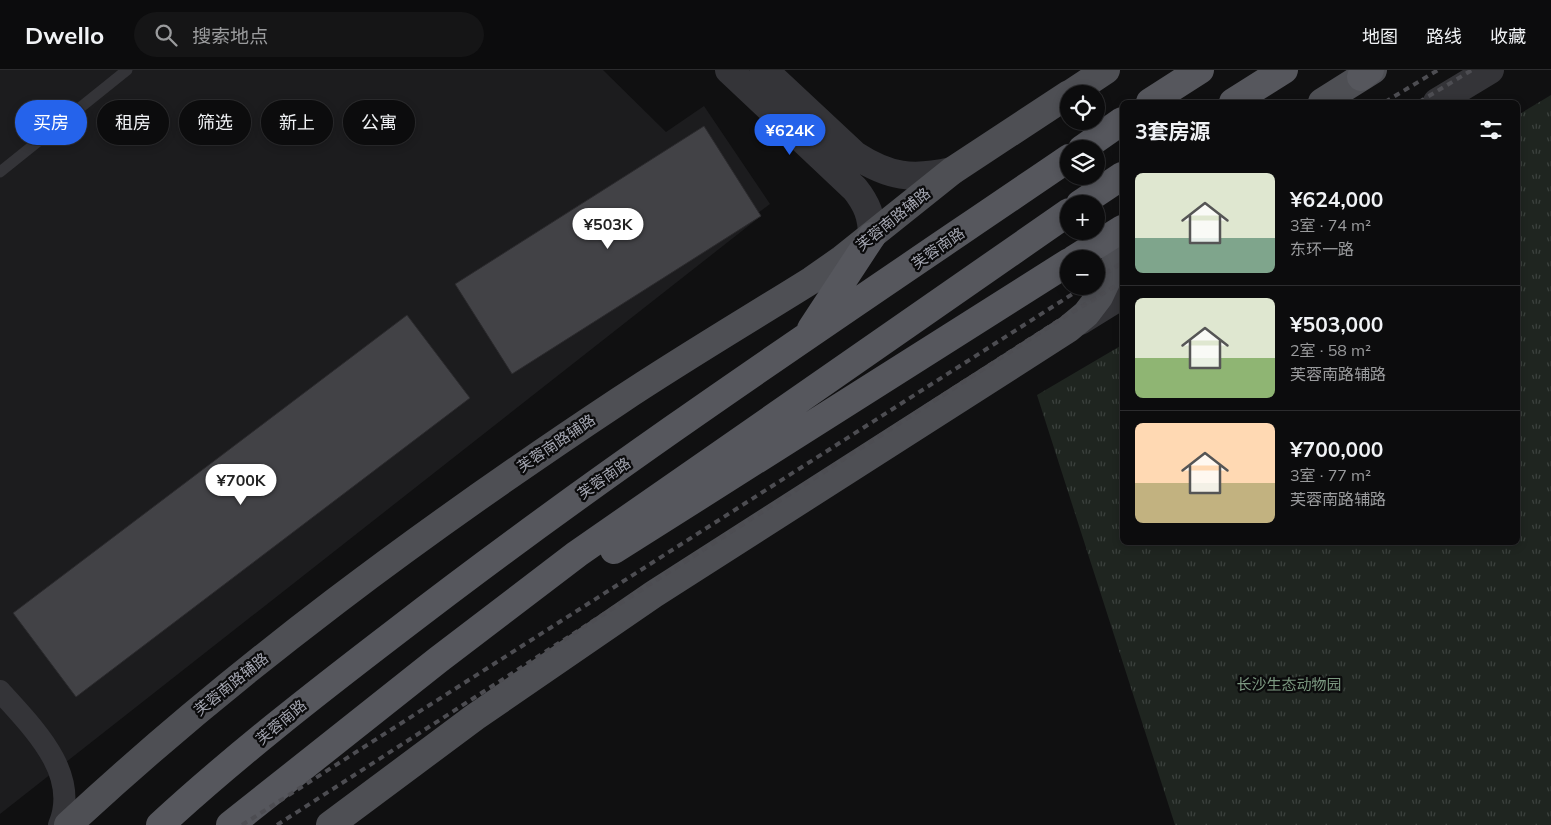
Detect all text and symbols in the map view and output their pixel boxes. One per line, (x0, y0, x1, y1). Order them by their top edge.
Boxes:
search box (134, 12, 484, 57)
text: Dwello (25, 20, 104, 50)
icon: search (152, 21, 180, 49)
text: 搜索地点 (192, 24, 268, 48)
text: 地图 (1362, 25, 1398, 48)
text: 路线 (1426, 25, 1462, 48)
text: 收藏 (1490, 25, 1526, 48)
map controls (1060, 85, 1105, 295)
button: locate (1060, 85, 1105, 130)
chip: 买房 (15, 100, 87, 145)
chip: 租房 (97, 100, 169, 145)
chip: 筛选 (179, 100, 251, 145)
chip: 新上 (261, 100, 333, 145)
chip: 公寓 (343, 100, 415, 145)
pin: ¥624K (755, 114, 825, 156)
icon: filters (1477, 116, 1505, 144)
text: 3套房源 (1135, 118, 1211, 144)
text: ¥624K (765, 120, 815, 140)
button: layers (1060, 140, 1105, 185)
street label: 芙蓉南路辅路 (852, 183, 934, 255)
text: ¥624,000 (1290, 186, 1383, 212)
icon: home (1175, 193, 1235, 253)
button: + (1060, 195, 1105, 240)
pin: ¥503K (573, 208, 643, 250)
text: ¥503K (583, 214, 633, 234)
text: 3室 · 74 m² (1290, 215, 1371, 235)
street label: 芙蓉南路 (908, 223, 968, 273)
text: 东环一路 (1290, 239, 1354, 259)
button: − (1060, 250, 1105, 295)
text: ¥503,000 (1290, 311, 1383, 337)
icon: home (1175, 318, 1235, 378)
text: 2室 · 58 m² (1290, 340, 1371, 360)
text: 芙蓉南路辅路 (1290, 364, 1386, 384)
street label: 芙蓉南路辅路 (513, 410, 599, 476)
text: ¥700,000 (1290, 436, 1383, 462)
icon: home (1175, 443, 1235, 503)
street label: 芙蓉南路 (574, 453, 634, 503)
pin: ¥700K (206, 464, 276, 506)
text: 3室 · 77 m² (1290, 465, 1371, 485)
text: ¥700K (216, 470, 266, 490)
text: 芙蓉南路辅路 (1290, 489, 1386, 509)
street label: 芙蓉南路辅路 (190, 648, 272, 720)
park label: 长沙生态动物园 (1236, 675, 1342, 694)
street label: 芙蓉南路 (252, 695, 310, 749)

